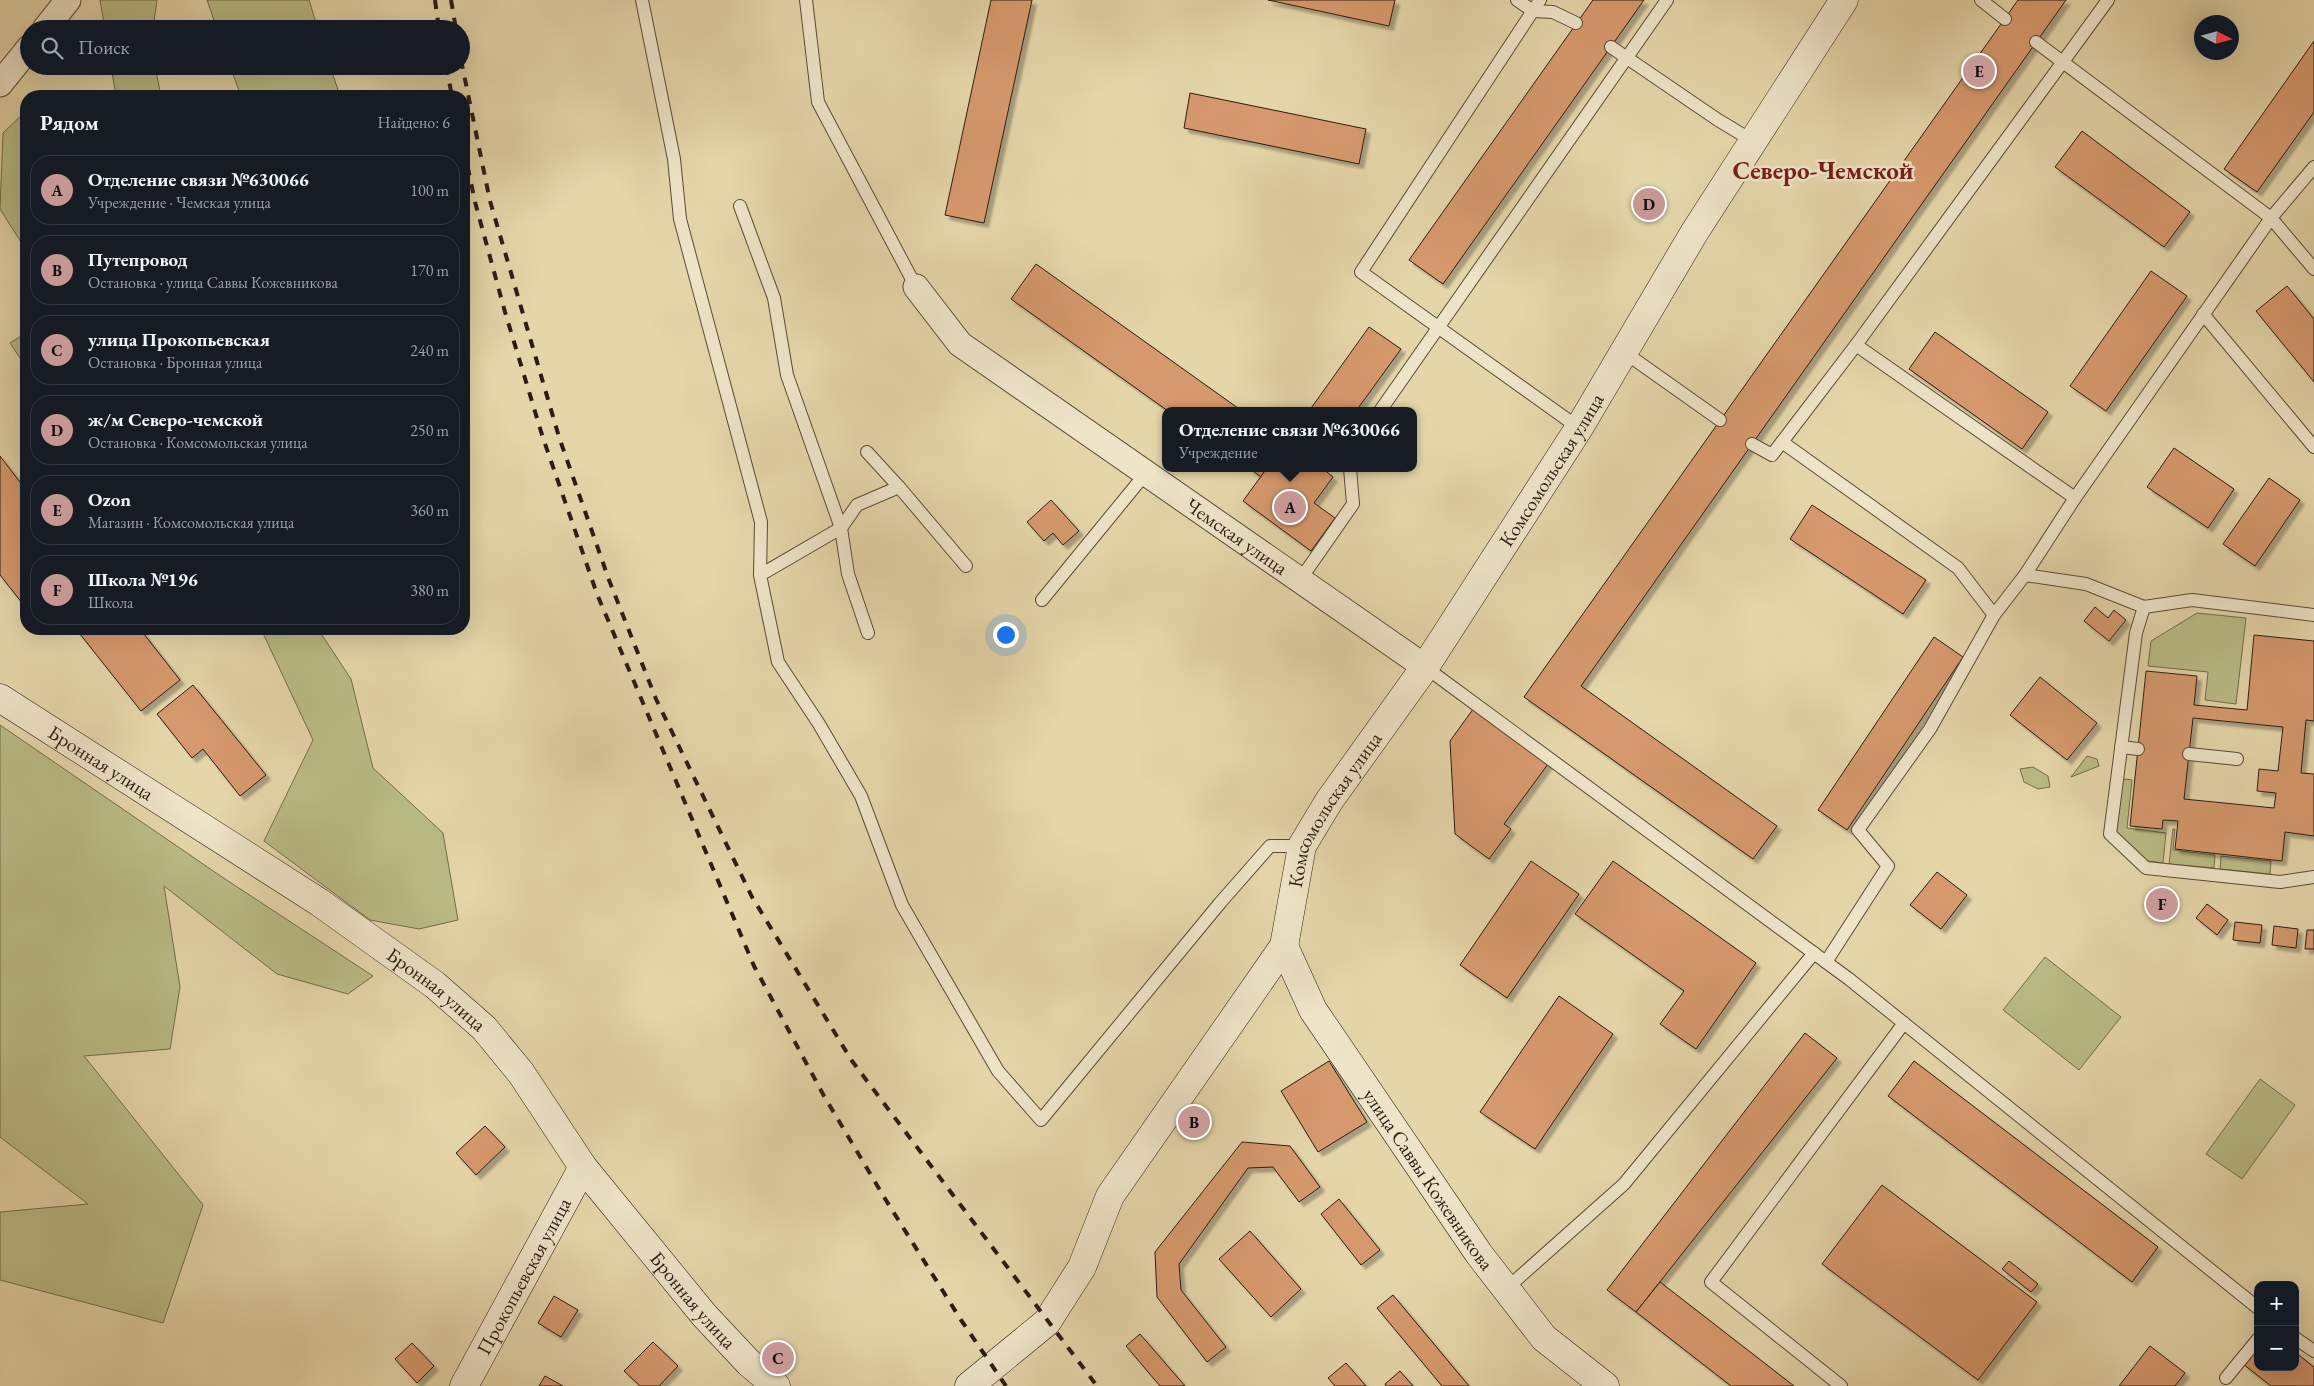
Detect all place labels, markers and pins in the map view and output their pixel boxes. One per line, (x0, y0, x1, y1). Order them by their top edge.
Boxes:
pin: E (1963, 52, 1995, 90)
pin: D (1633, 185, 1665, 223)
pin: A (1274, 488, 1306, 526)
pin: F (2146, 885, 2178, 923)
pin: B (1178, 1103, 1210, 1141)
pin: C (762, 1339, 794, 1377)

